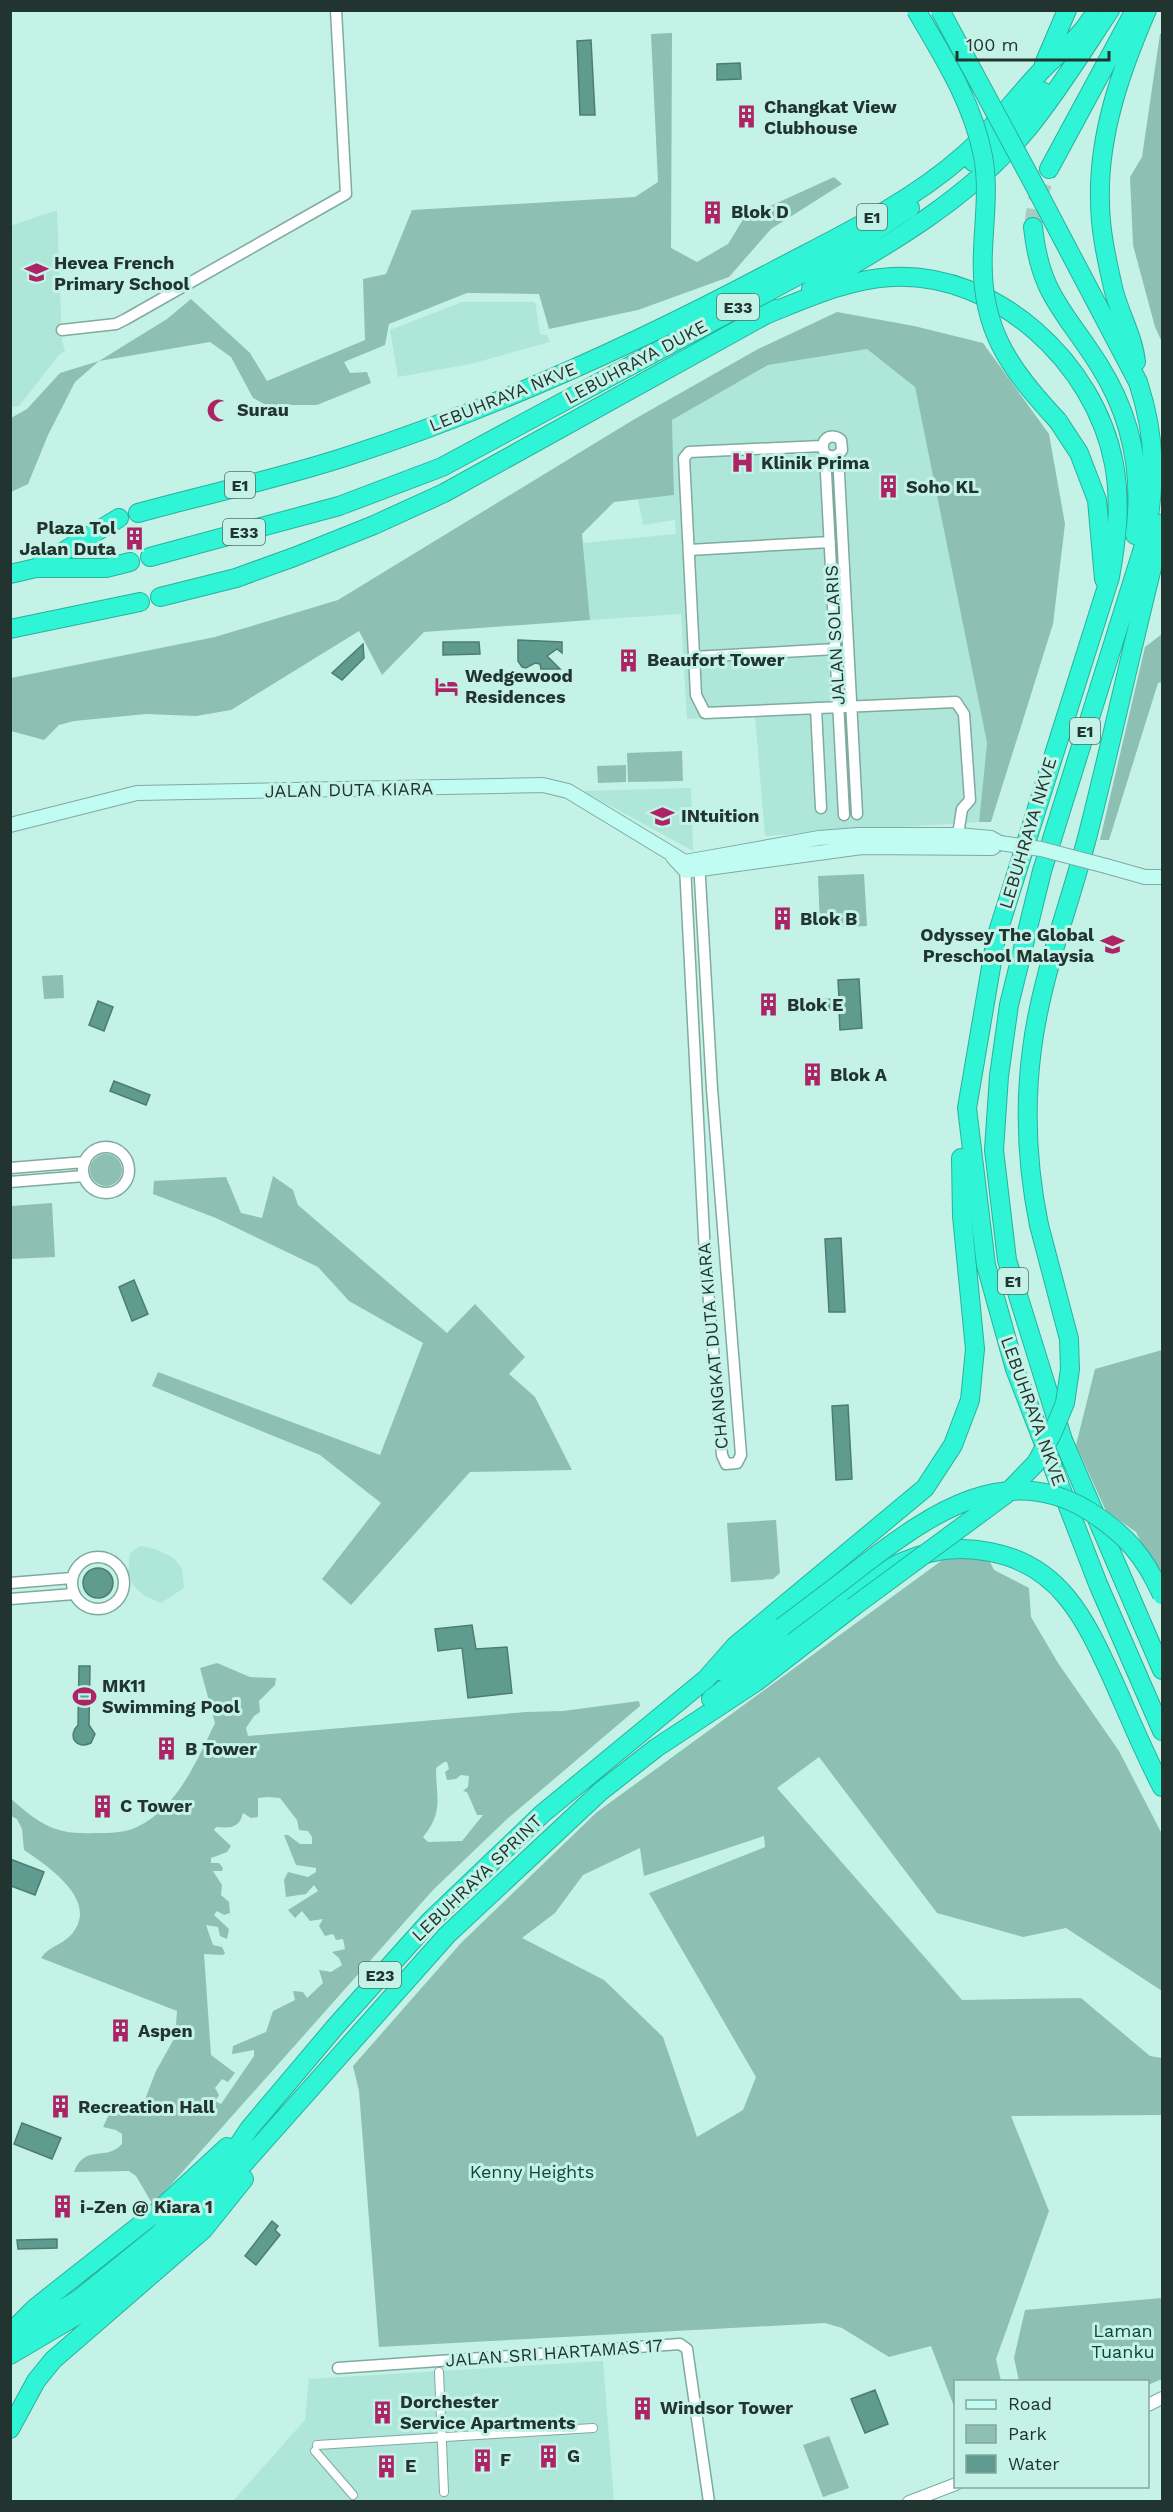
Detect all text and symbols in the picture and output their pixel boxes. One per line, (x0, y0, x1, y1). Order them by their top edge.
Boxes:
scale bar (957, 24, 1108, 62)
text: 100 m (966, 34, 1019, 55)
place label: Changkat View Clubhouse (764, 96, 897, 138)
building icon: Changkat View Clubhouse (733, 104, 759, 130)
building icon: Blok D (700, 199, 726, 225)
place label: Blok D (731, 201, 789, 222)
road number: E1 (857, 204, 887, 230)
place label: Hevea French Primary School (54, 252, 190, 294)
school or university icon: Hevea French Primary School (23, 260, 49, 286)
road number: E33 (717, 294, 759, 320)
street label: LEBUHRAYA DUKE (561, 315, 710, 408)
street label: LEBUHRAYA NKVE (426, 357, 580, 436)
mosque icon: Surau (206, 397, 232, 423)
place label: Surau (237, 399, 289, 420)
hospital icon: Klinik Prima (730, 450, 756, 476)
place label: Klinik Prima (761, 452, 870, 473)
road number: E1 (225, 472, 255, 498)
building icon: Soho KL (875, 474, 901, 500)
place label: Soho KL (906, 476, 979, 497)
place label: Plaza Tol Jalan Duta (19, 517, 117, 559)
road number: E33 (223, 519, 265, 545)
building icon: Plaza Tol Jalan Duta (121, 525, 147, 551)
street label: JALAN SOLARIS (820, 565, 849, 706)
building icon: Beaufort Tower (616, 647, 642, 673)
place label: Beaufort Tower (647, 649, 785, 670)
place label: Wedgewood Residences (465, 665, 573, 707)
hotel icon: Wedgewood Residences (434, 673, 460, 699)
road number: E1 (1070, 718, 1100, 744)
street label: LEBUHRAYA NKVE (994, 755, 1061, 911)
street label: JALAN DUTA KIARA (264, 778, 434, 801)
school or university icon: INtuition (650, 803, 676, 829)
place label: INtuition (681, 805, 759, 826)
building icon: Blok B (769, 906, 795, 932)
place label: Blok B (800, 908, 857, 929)
place label: Odyssey The Global Preschool Malaysia (920, 924, 1095, 966)
school or university icon: Odyssey The Global Preschool Malaysia (1099, 932, 1125, 958)
building icon: Blok E (756, 992, 782, 1018)
place label: Blok E (787, 994, 843, 1015)
building icon: Blok A (799, 1062, 825, 1088)
place label: Blok A (830, 1064, 888, 1085)
street label: CHANGKAT DUTA KIARA (693, 1242, 732, 1450)
road number: E1 (998, 1268, 1028, 1294)
street label: LEBUHRAYA NKVE (997, 1333, 1070, 1488)
place label: MK11 Swimming Pool (102, 1675, 240, 1717)
sports icon: MK11 Swimming Pool (71, 1683, 97, 1709)
building icon: B Tower (154, 1736, 180, 1762)
place label: B Tower (185, 1738, 257, 1759)
building icon: C Tower (89, 1793, 115, 1819)
place label: C Tower (120, 1795, 192, 1816)
street label: LEBUHRAYA SPRINT (407, 1810, 546, 1945)
road number: E23 (359, 1962, 401, 1988)
building icon: Aspen (107, 2018, 133, 2044)
place label: Aspen (138, 2020, 193, 2041)
building icon: Recreation Hall (47, 2094, 73, 2120)
place label: Recreation Hall (78, 2096, 215, 2117)
park label: Kenny Heights (470, 2161, 594, 2182)
building icon: i-Zen @ Kiara 1 (49, 2194, 75, 2220)
place label: i-Zen @ Kiara 1 (80, 2196, 213, 2217)
park label: Laman Tuanku (1091, 2320, 1155, 2362)
street label: JALAN SRI HARTAMAS 17 (444, 2334, 663, 2371)
legend (954, 2380, 1149, 2488)
place label: Dorchester Service Apartments (400, 2391, 576, 2433)
text: Road (1008, 2393, 1052, 2414)
building icon: Windsor Tower (629, 2395, 655, 2421)
place label: Windsor Tower (660, 2397, 793, 2418)
building icon: Dorchester Service Apartments (369, 2399, 395, 2425)
text: Park (1008, 2423, 1047, 2444)
building icon: G (536, 2443, 562, 2469)
place label: G (567, 2445, 580, 2466)
building icon: F (469, 2447, 495, 2473)
place label: F (500, 2449, 511, 2470)
building icon: E (374, 2453, 400, 2479)
text: Water (1008, 2453, 1060, 2474)
place label: E (405, 2455, 416, 2476)

